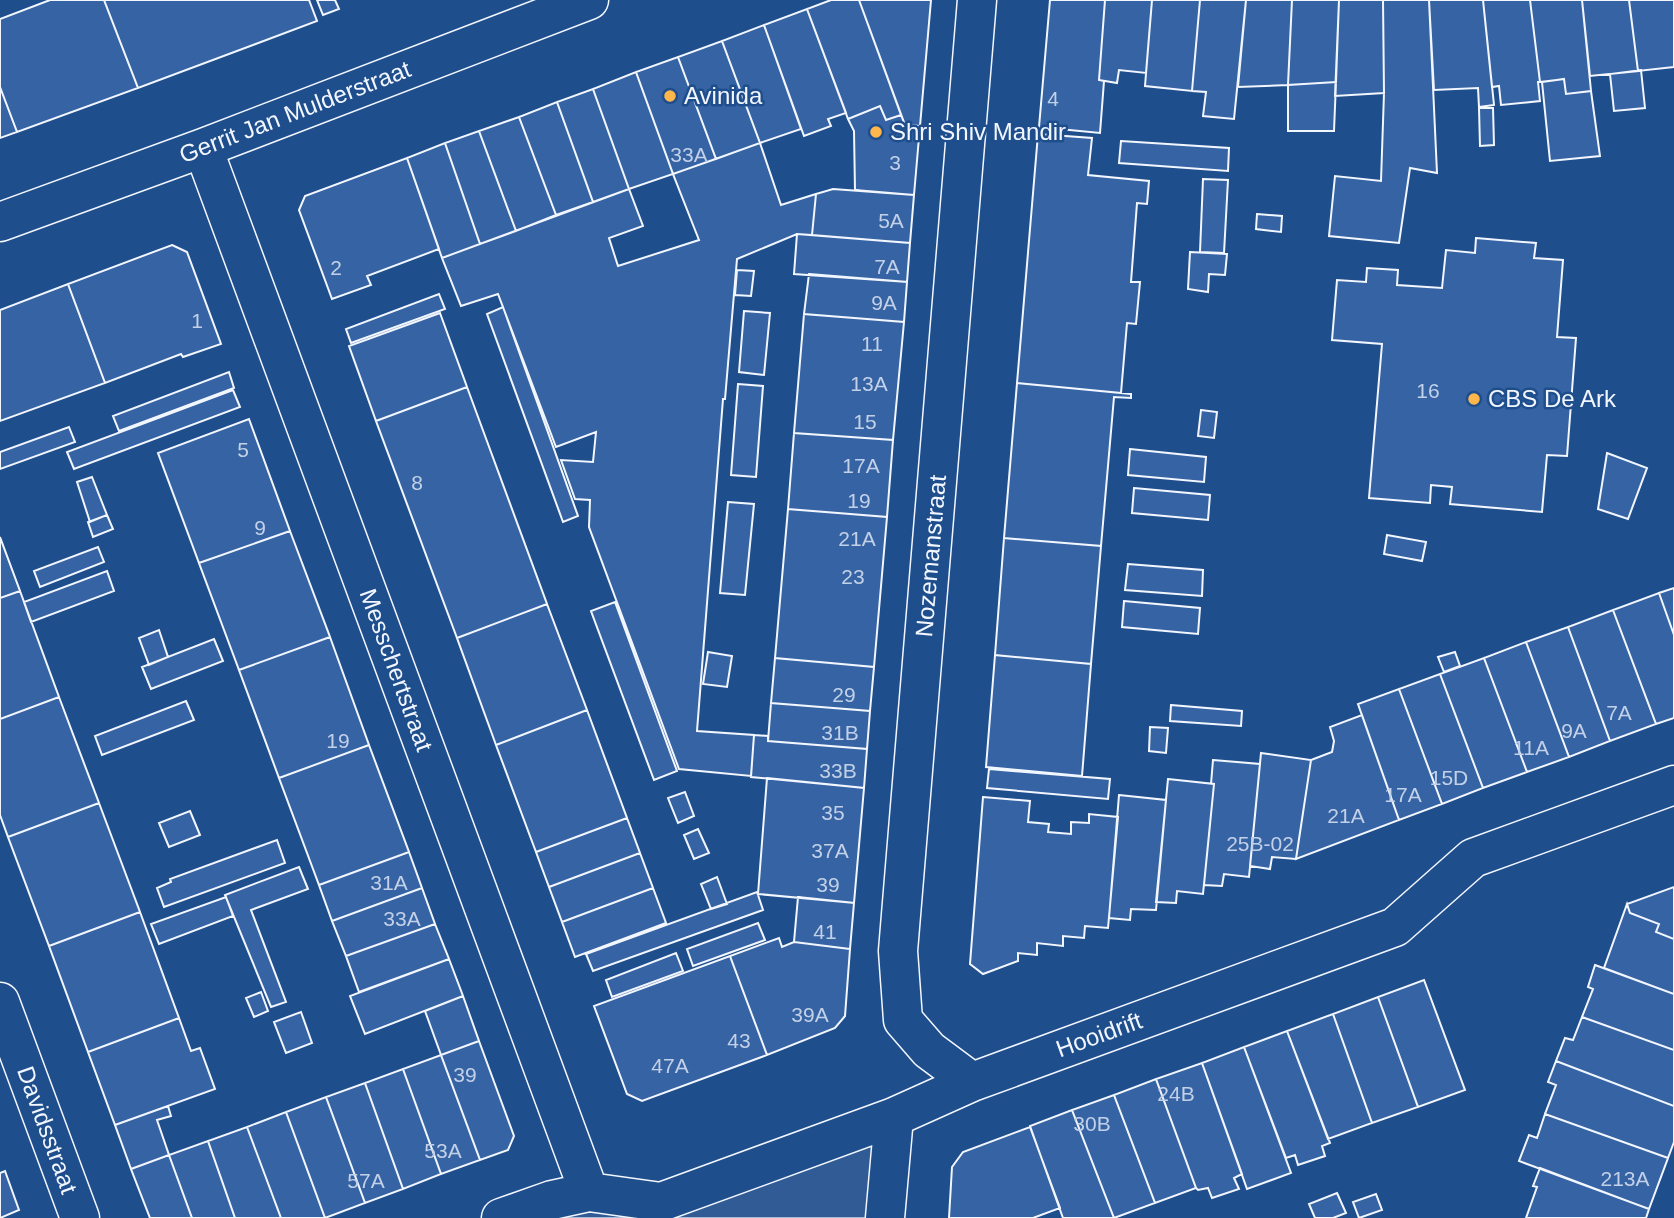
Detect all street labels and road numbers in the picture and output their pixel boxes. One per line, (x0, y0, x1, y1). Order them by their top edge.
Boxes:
street label: Gerrit Jan Mulderstraat (175, 55, 415, 168)
street label: Nozemanstraat (910, 473, 951, 638)
street label: Messchertstraat (355, 585, 438, 755)
street label: Hooidrift (1052, 1006, 1146, 1063)
street label: Davidsstraat (12, 1063, 83, 1197)

